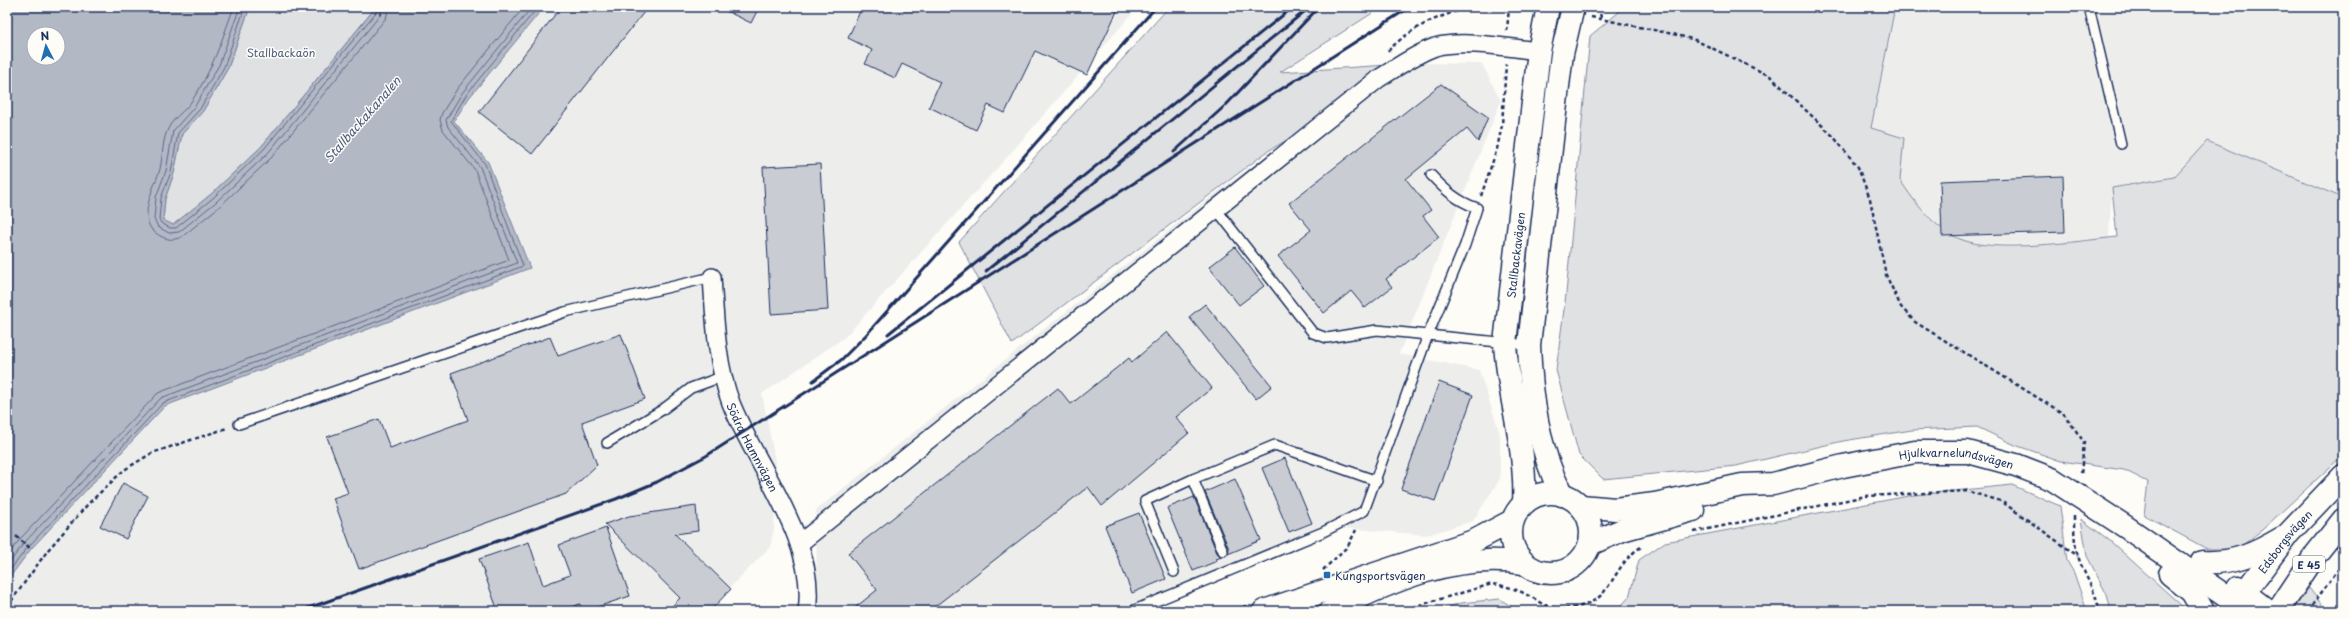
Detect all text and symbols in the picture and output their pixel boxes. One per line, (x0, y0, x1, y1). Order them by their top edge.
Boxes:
north arrow (26, 26, 66, 66)
text: N (40, 27, 50, 44)
park label: Stallbackaön (247, 44, 315, 61)
water label: Stallbackakanalen (319, 72, 405, 166)
street label: Stallbackavägen (1502, 211, 1529, 299)
street label: Södra Hamnvägen (723, 400, 783, 495)
street label: Hjulkvarnelundsvägen (1897, 443, 2016, 473)
street label: Edsborgsvägen (2253, 506, 2315, 577)
road number: E 45 (2293, 556, 2325, 572)
place label: Kungsportsvägen (1335, 567, 1426, 584)
marker: Kungsportsvägen (1322, 570, 1332, 580)

